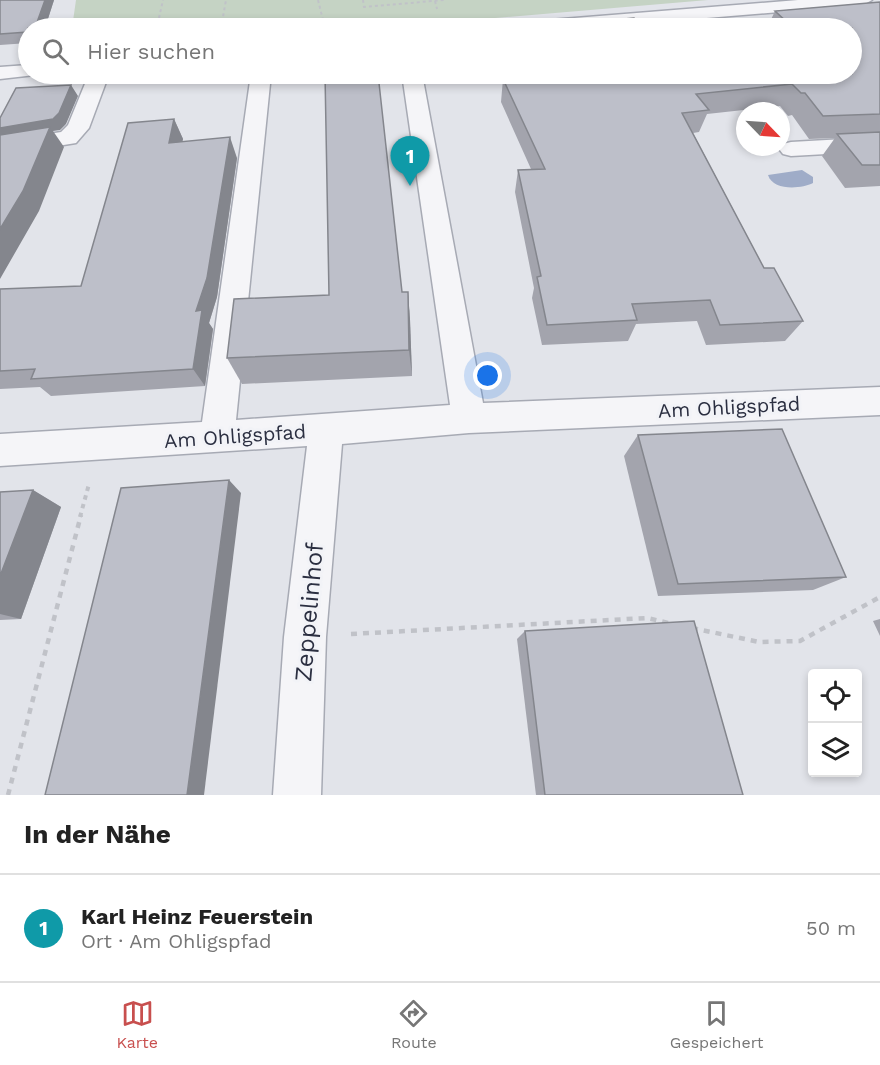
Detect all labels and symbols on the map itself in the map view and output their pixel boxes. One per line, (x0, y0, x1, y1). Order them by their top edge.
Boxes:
north arrow (736, 102, 790, 156)
pin: 1 (390, 136, 430, 186)
your location (473, 361, 502, 390)
street label: Am Ohligspfad (657, 391, 801, 423)
street label: Am Ohligspfad (163, 419, 307, 453)
street label: Zeppelinhof (289, 541, 329, 683)

